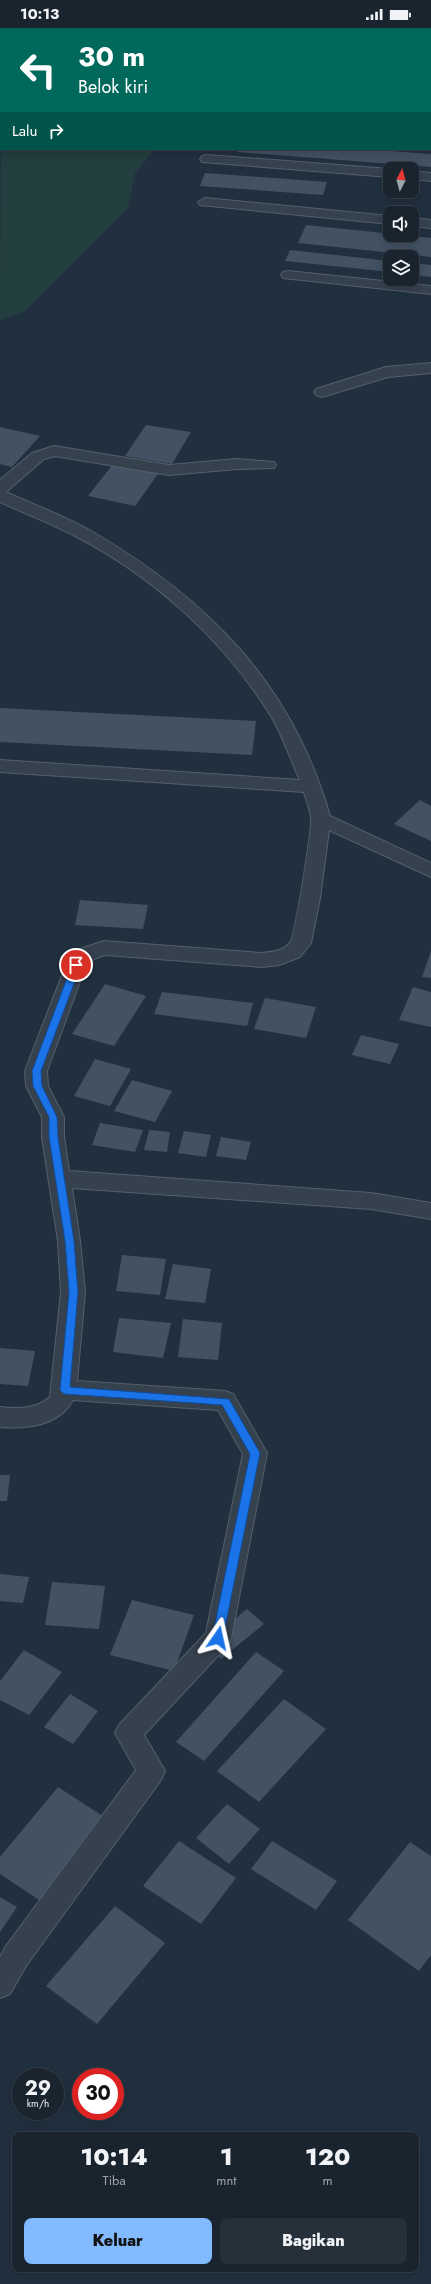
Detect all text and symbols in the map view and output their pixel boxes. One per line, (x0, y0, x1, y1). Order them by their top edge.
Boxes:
text: 10:13 (20, 3, 59, 25)
text: 30 m (78, 36, 145, 77)
icon: left (12, 44, 64, 96)
text: Belok kiri (78, 74, 148, 100)
text: Lalu (12, 120, 37, 142)
icon: right (45, 120, 67, 142)
north arrow (383, 162, 419, 198)
map controls (383, 162, 419, 286)
button: sound (383, 206, 419, 242)
button: layers (383, 250, 419, 286)
pin (59, 948, 93, 982)
icon: arrive (65, 954, 87, 976)
position arrow (197, 1617, 239, 1659)
speed limit sign: 30 (72, 2068, 124, 2120)
text: 29 (25, 2074, 51, 2103)
text: km/h (27, 2096, 49, 2111)
text: 10:14 (81, 2139, 148, 2174)
text: 1 (220, 2139, 233, 2174)
text: 120 (305, 2139, 350, 2174)
text: Tiba (103, 2171, 126, 2190)
text: mnt (216, 2171, 236, 2190)
text: m (323, 2171, 333, 2190)
button: Keluar (24, 2218, 212, 2264)
button: Bagikan (220, 2218, 407, 2264)

